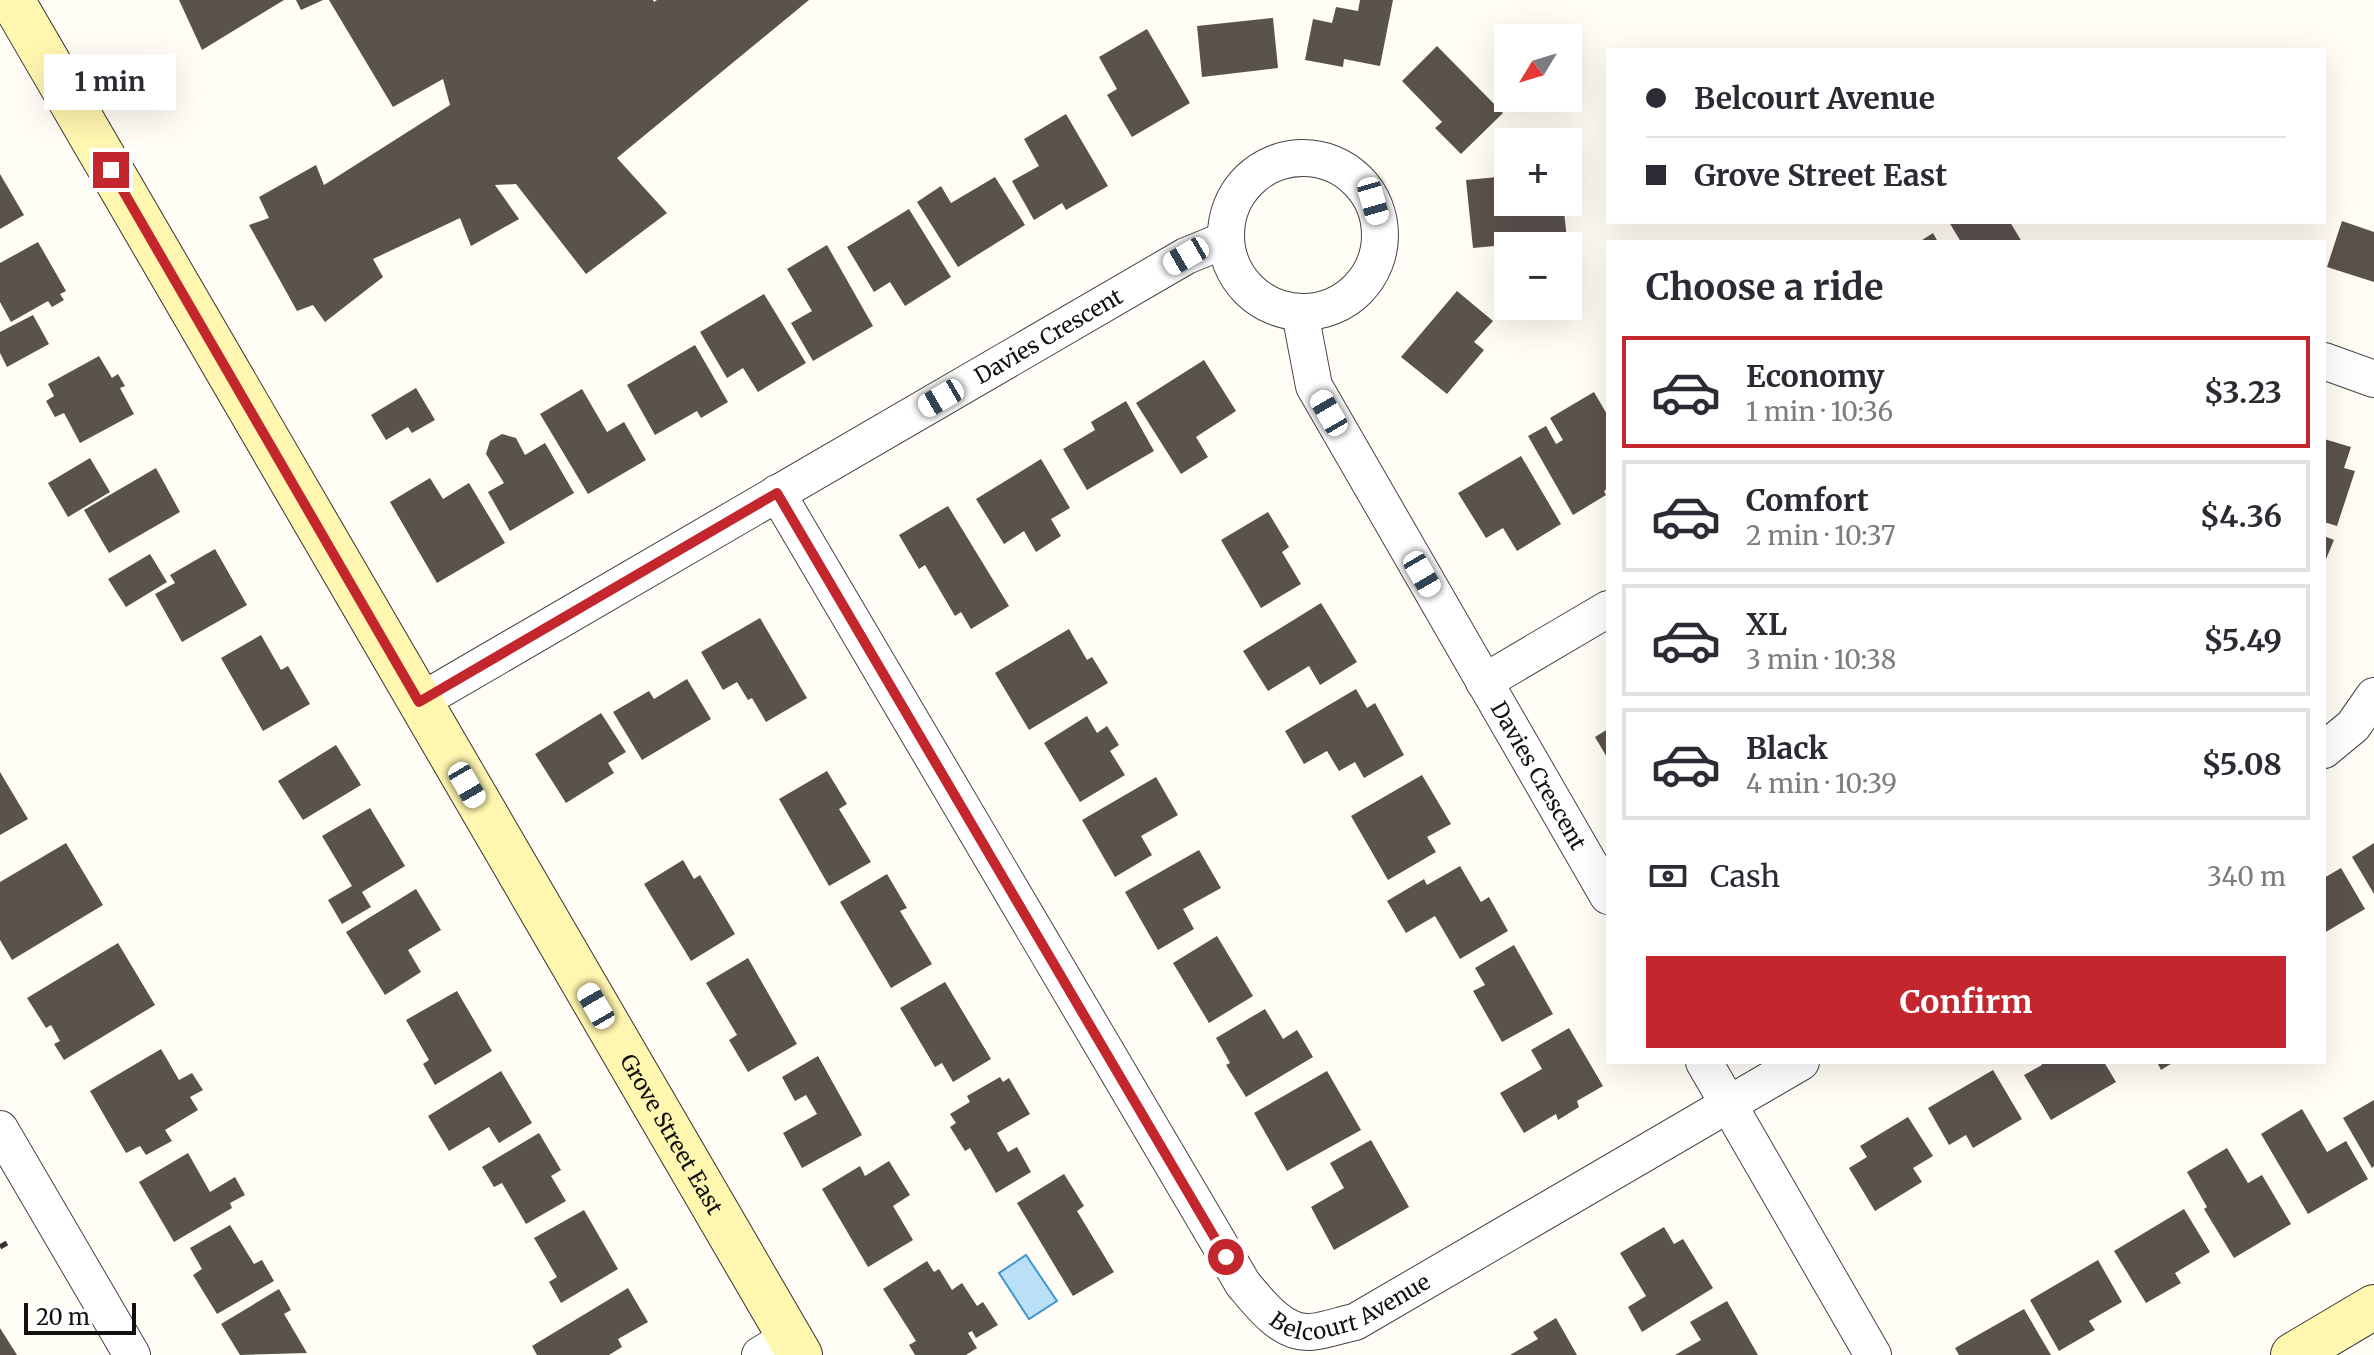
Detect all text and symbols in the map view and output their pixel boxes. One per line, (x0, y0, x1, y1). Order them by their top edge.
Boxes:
north arrow (1494, 24, 1582, 112)
map controls (1494, 24, 1582, 320)
callout: 1 min (45, 54, 177, 110)
text: 1 min (75, 65, 145, 98)
text: Belcourt Avenue (1694, 79, 1935, 117)
button: + (1494, 128, 1582, 216)
route end (93, 152, 129, 188)
text: Grove Street East (1694, 156, 1947, 194)
car (1355, 175, 1391, 227)
button: − (1494, 232, 1582, 320)
car (1159, 234, 1213, 278)
text: Choose a ride (1646, 265, 1883, 310)
street label: Davies Crescent (969, 282, 1128, 390)
icon: car (1650, 356, 1722, 428)
text: Economy (1746, 357, 1884, 395)
text: $3.23 (2204, 373, 2282, 411)
car (914, 376, 968, 420)
car (1307, 386, 1351, 440)
text: 1 min · 10:36 (1746, 395, 1893, 428)
icon: car (1650, 480, 1722, 552)
text: Comfort (1746, 481, 1869, 519)
text: $4.36 (2200, 497, 2282, 535)
text: 2 min · 10:37 (1746, 519, 1895, 552)
car (1400, 547, 1444, 601)
icon: car (1650, 604, 1722, 676)
text: XL (1746, 605, 1787, 643)
text: $5.49 (2204, 621, 2282, 659)
text: 3 min · 10:38 (1746, 643, 1896, 676)
street label: Davies Crescent (1485, 696, 1593, 855)
icon: car (1650, 728, 1722, 800)
text: Black (1746, 729, 1828, 767)
text: $5.08 (2201, 745, 2282, 783)
car (445, 758, 489, 812)
text: 4 min · 10:39 (1746, 767, 1897, 800)
icon: cash (1646, 854, 1690, 898)
text: Cash (1710, 857, 1780, 895)
text: 340 m (2207, 860, 2286, 893)
button: Confirm (1646, 956, 2286, 1048)
car (574, 979, 618, 1033)
street label: Grove Street East (614, 1049, 729, 1220)
route start (1208, 1239, 1244, 1275)
street label: Belcourt Avenue (1264, 1267, 1435, 1346)
scale bar (24, 1299, 136, 1335)
text: 20 m (36, 1303, 90, 1331)

